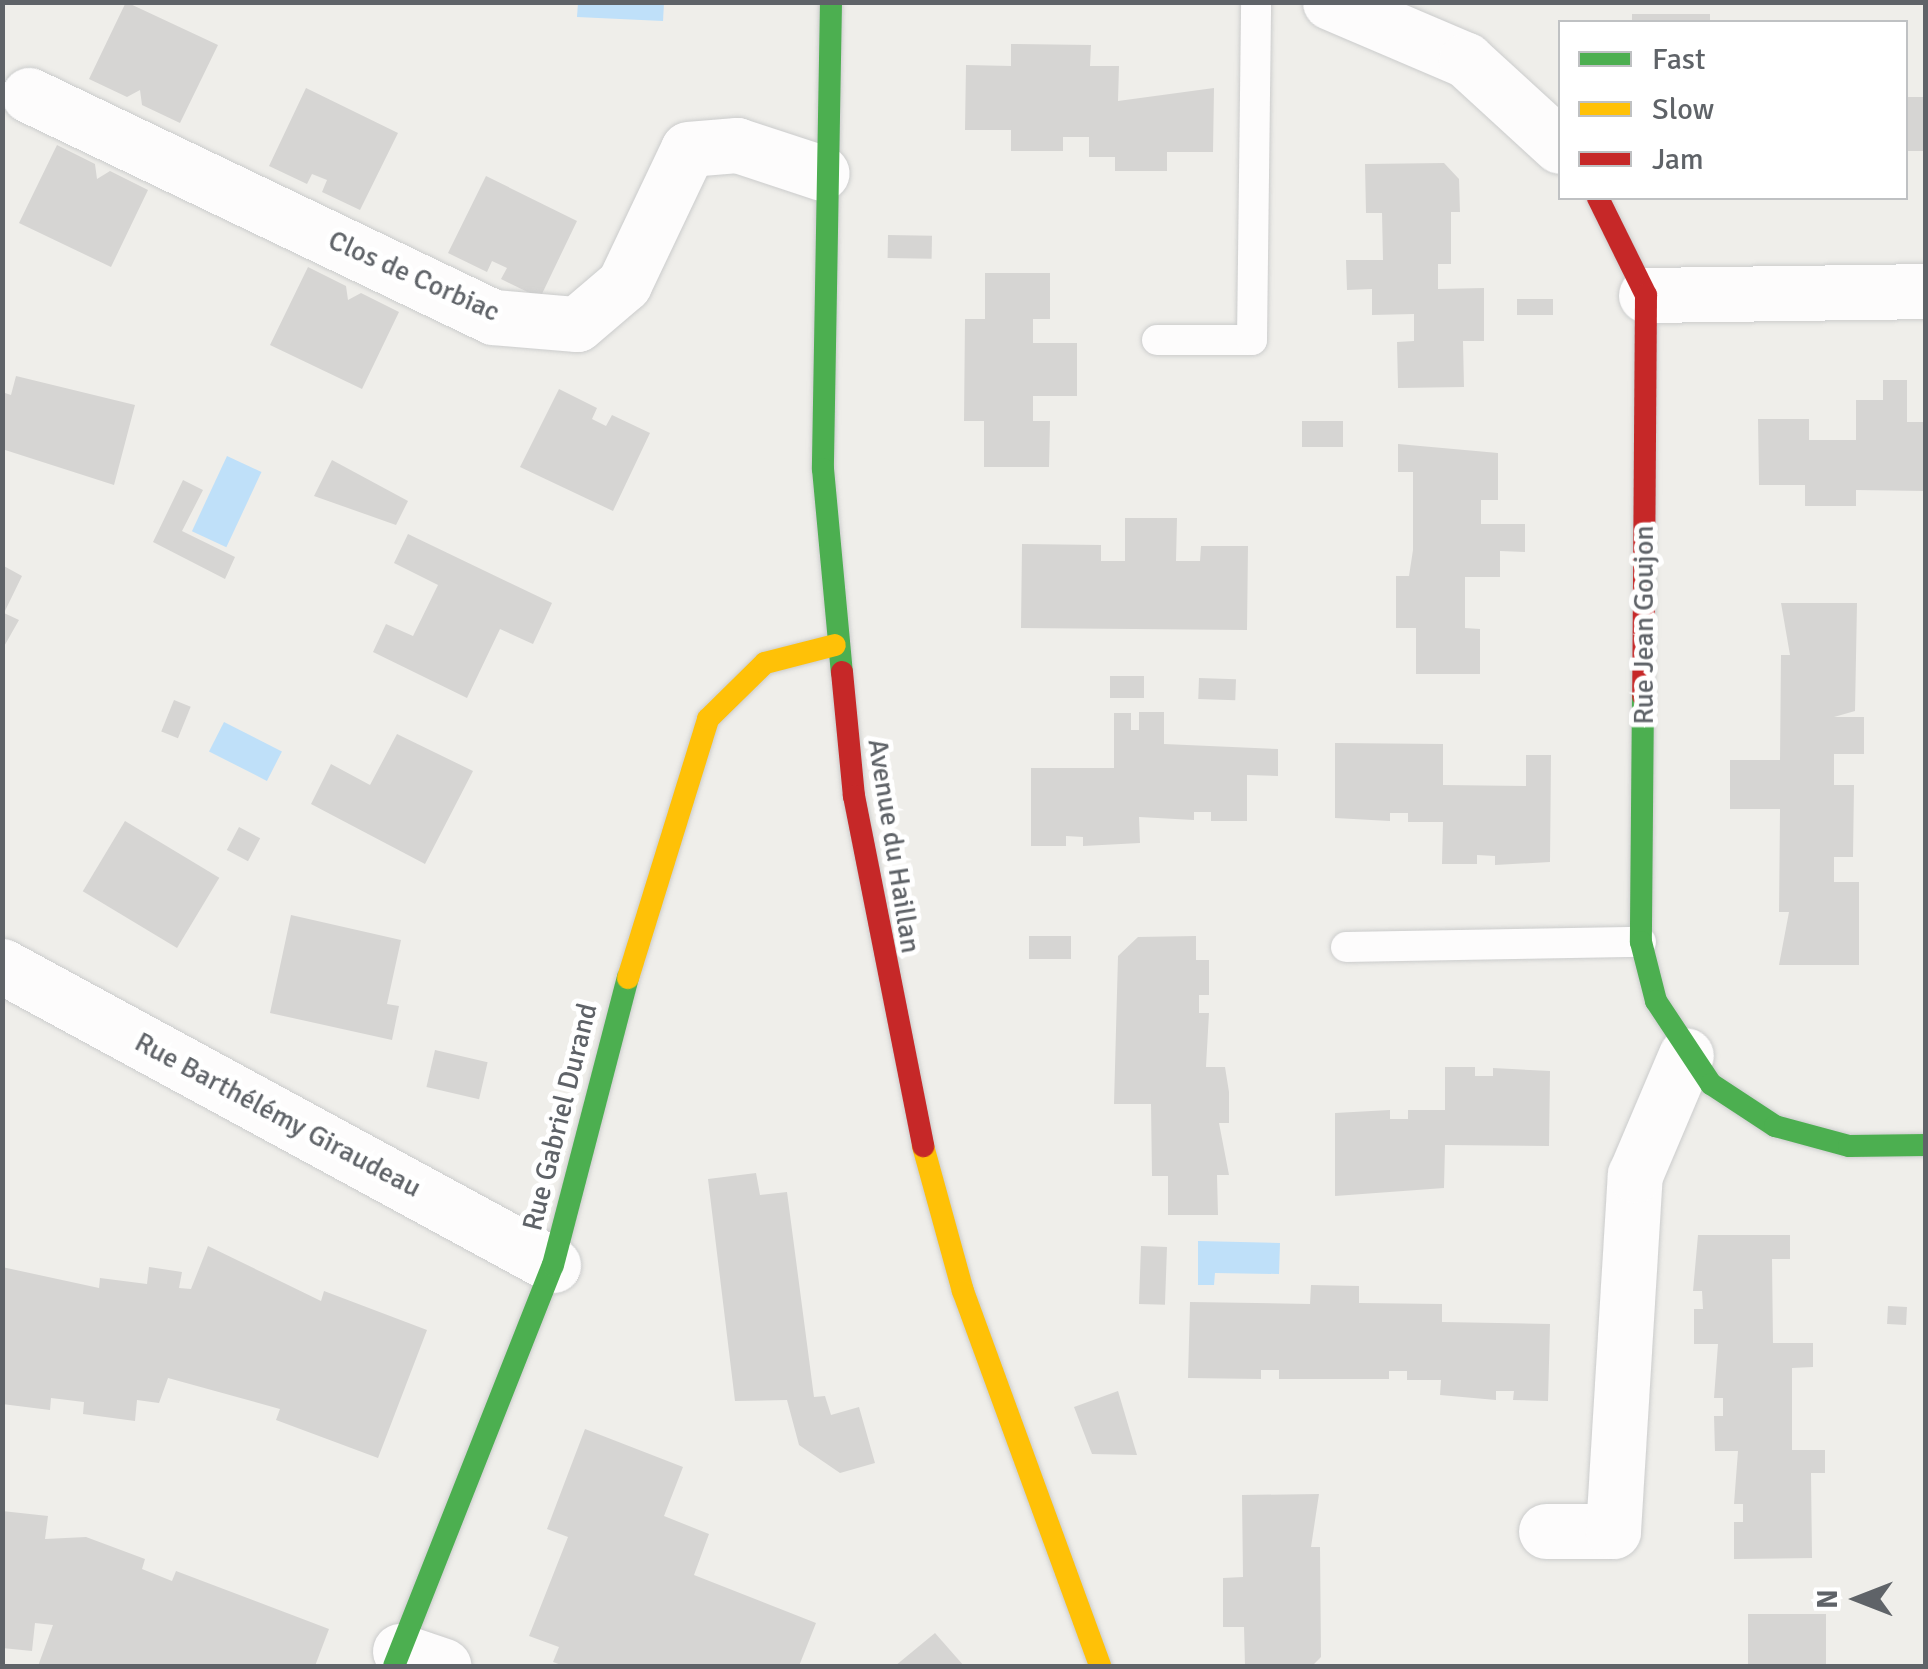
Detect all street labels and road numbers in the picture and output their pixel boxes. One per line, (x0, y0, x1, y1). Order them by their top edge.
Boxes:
street label: Clos de Corbiac (323, 223, 505, 329)
street label: Rue Jean Goujon (1627, 525, 1661, 725)
street label: Avenue du Haillan (860, 736, 928, 956)
street label: Rue Gabriel Durand (515, 1000, 605, 1234)
street label: Rue Barthélémy Giraudeau (129, 1025, 427, 1205)

